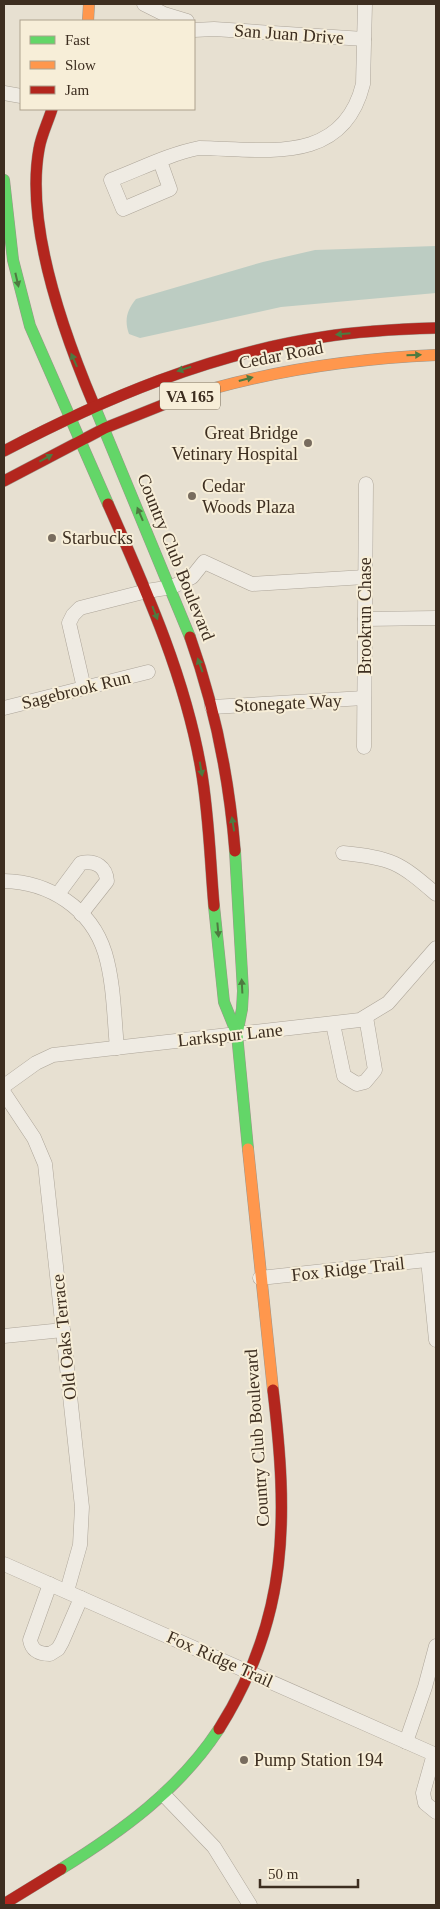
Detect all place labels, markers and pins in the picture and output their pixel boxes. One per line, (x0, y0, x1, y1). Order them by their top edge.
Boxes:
place label: Great Bridge Vetinary Hospital (172, 423, 298, 464)
marker: Great Bridge Vetinary Hospital (302, 437, 314, 449)
place label: Cedar Woods Plaza (202, 476, 295, 517)
marker: Cedar Woods Plaza (186, 490, 198, 502)
place label: Starbucks (62, 528, 133, 548)
marker: Starbucks (46, 532, 58, 544)
place label: Pump Station 194 (254, 1750, 383, 1770)
marker: Pump Station 194 (238, 1754, 250, 1766)

